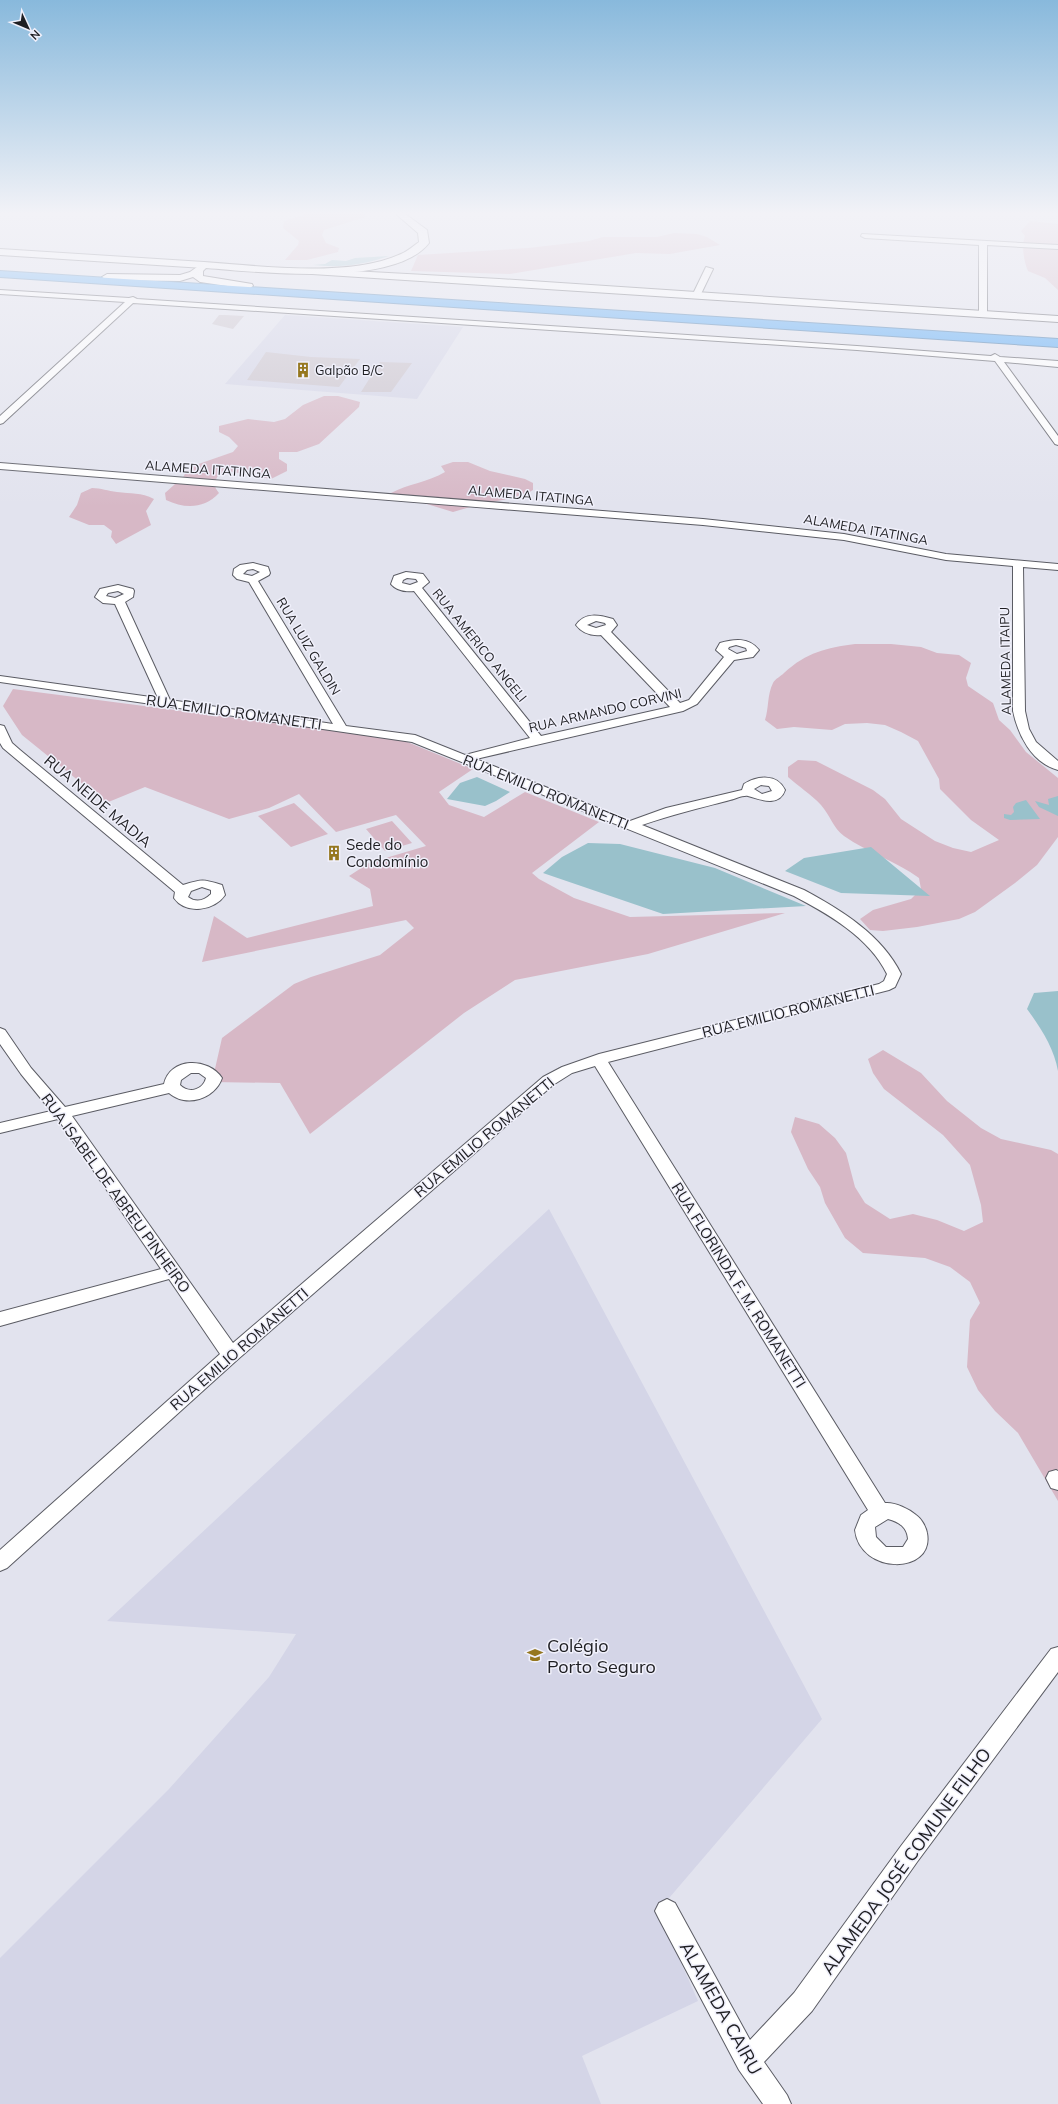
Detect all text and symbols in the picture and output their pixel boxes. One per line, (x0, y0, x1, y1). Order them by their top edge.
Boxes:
north arrow (8, 8, 48, 48)
text: N (27, 27, 43, 43)
building icon: Galpão B/C (294, 361, 312, 379)
place label: Galpão B/C (315, 362, 383, 378)
street label: ALAMEDA ITATINGA (145, 457, 272, 481)
street label: ALAMEDA ITATINGA (468, 482, 595, 508)
street label: ALAMEDA ITATINGA (803, 510, 930, 548)
street label: RUA AMERICO ANGELI (429, 585, 531, 705)
street label: RUA LUIZ GALDIN (274, 594, 344, 698)
street label: ALAMEDA ITAIPU (996, 607, 1014, 715)
street label: RUA ARMANDO CORVINI (527, 685, 683, 735)
street label: RUA EMILIO ROMANETTI (145, 690, 323, 734)
street label: RUA EMILIO ROMANETTI (460, 750, 632, 834)
street label: RUA NEIDE MADIA (41, 751, 155, 851)
place label: Sede do Condomínio (346, 835, 428, 871)
building icon: Sede do Condomínio (325, 844, 343, 862)
street label: RUA EMILIO ROMANETTI (700, 980, 876, 1042)
street label: RUA EMILIO ROMANETTI (410, 1073, 558, 1201)
street label: RUA ISABEL DE ABREU PINHEIRO (37, 1090, 195, 1296)
street label: RUA FLORINDA F. M. ROMANETTI (668, 1179, 810, 1391)
street label: RUA EMILIO ROMANETTI (166, 1284, 312, 1414)
place label: Colégio Porto Seguro (547, 1634, 656, 1678)
school or university icon: Colégio Porto Seguro (526, 1646, 544, 1664)
street label: ALAMEDA JOSÉ COMUNE FILHO (816, 1743, 996, 1979)
street label: ALAMEDA CAIRU (675, 1937, 767, 2079)

